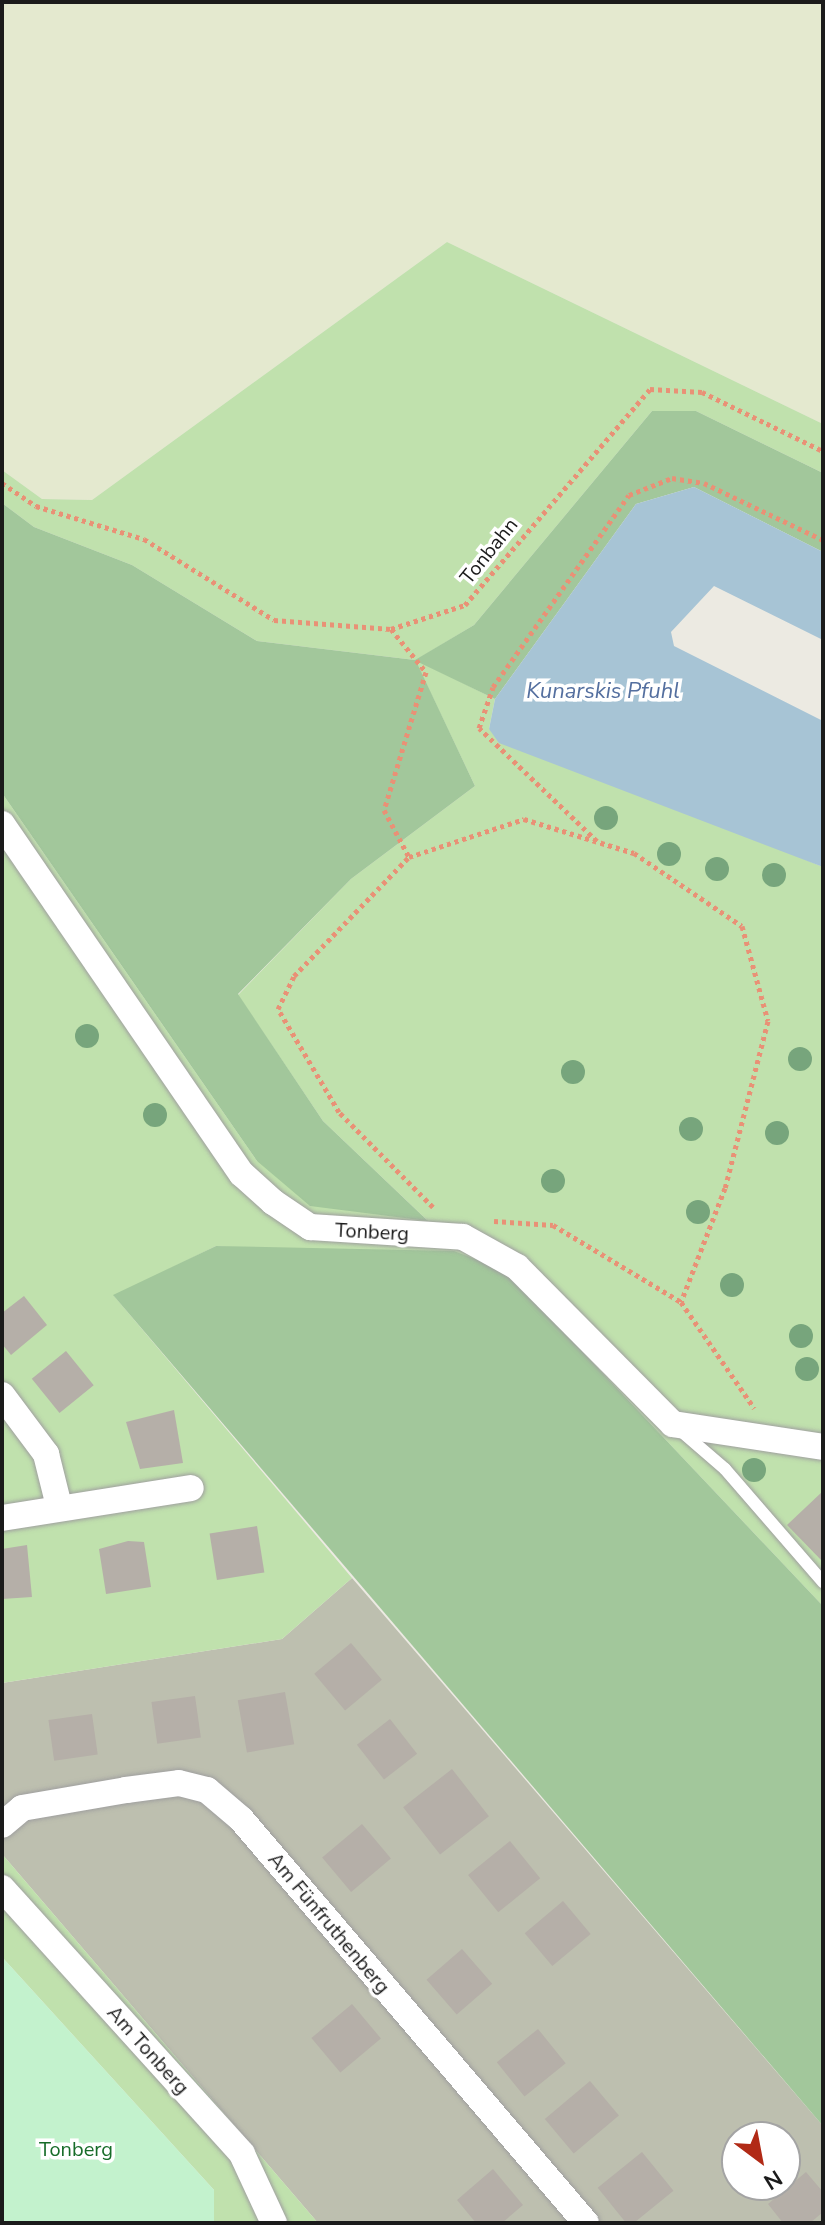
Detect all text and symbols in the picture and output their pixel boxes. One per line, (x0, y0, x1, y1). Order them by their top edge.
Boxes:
street label: Tonbahn (455, 513, 523, 589)
water label: Kunarskis Pfuhl (526, 679, 680, 705)
street label: Tonberg (334, 1218, 410, 1246)
street label: Am Fünfruthenberg (263, 1848, 395, 1998)
street label: Am Tonberg (102, 2001, 194, 2099)
north arrow (721, 2121, 801, 2201)
park label: Tonberg (39, 2137, 113, 2161)
text: N (758, 2163, 788, 2197)

